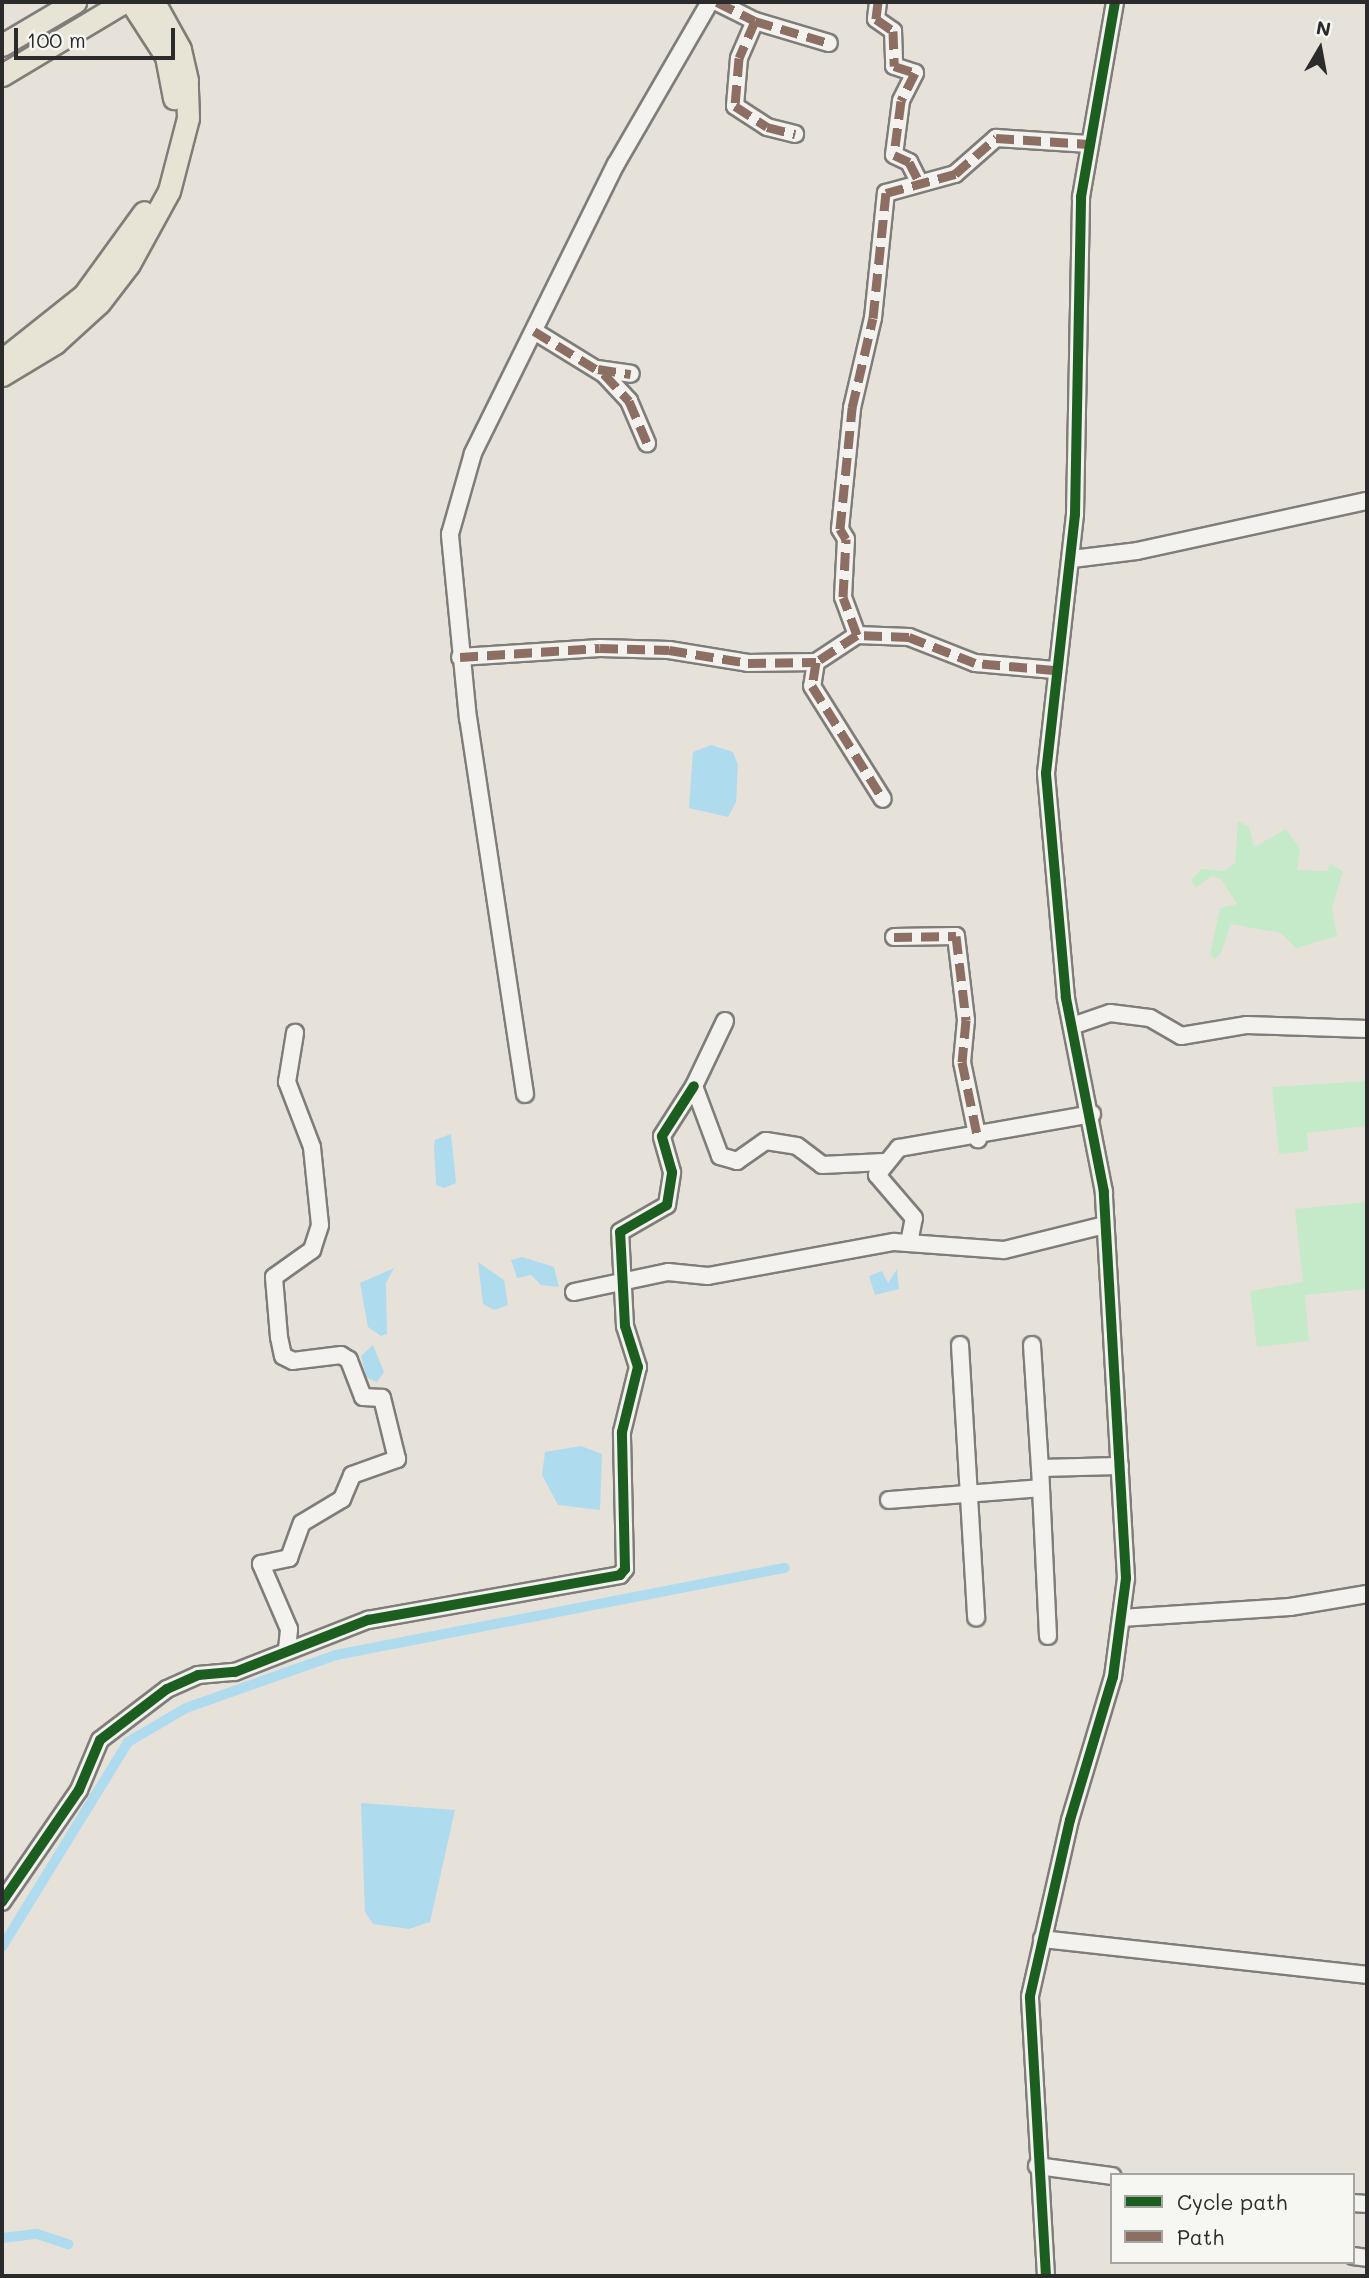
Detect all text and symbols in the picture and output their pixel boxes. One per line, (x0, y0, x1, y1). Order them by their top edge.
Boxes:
scale bar (18, 14, 178, 58)
north arrow (1285, 14, 1355, 84)
text: N (1314, 14, 1333, 41)
text: 100 m (27, 26, 86, 53)
legend (1110, 2173, 1355, 2264)
text: Cycle path (1177, 2188, 1287, 2215)
text: Path (1177, 2223, 1224, 2250)

